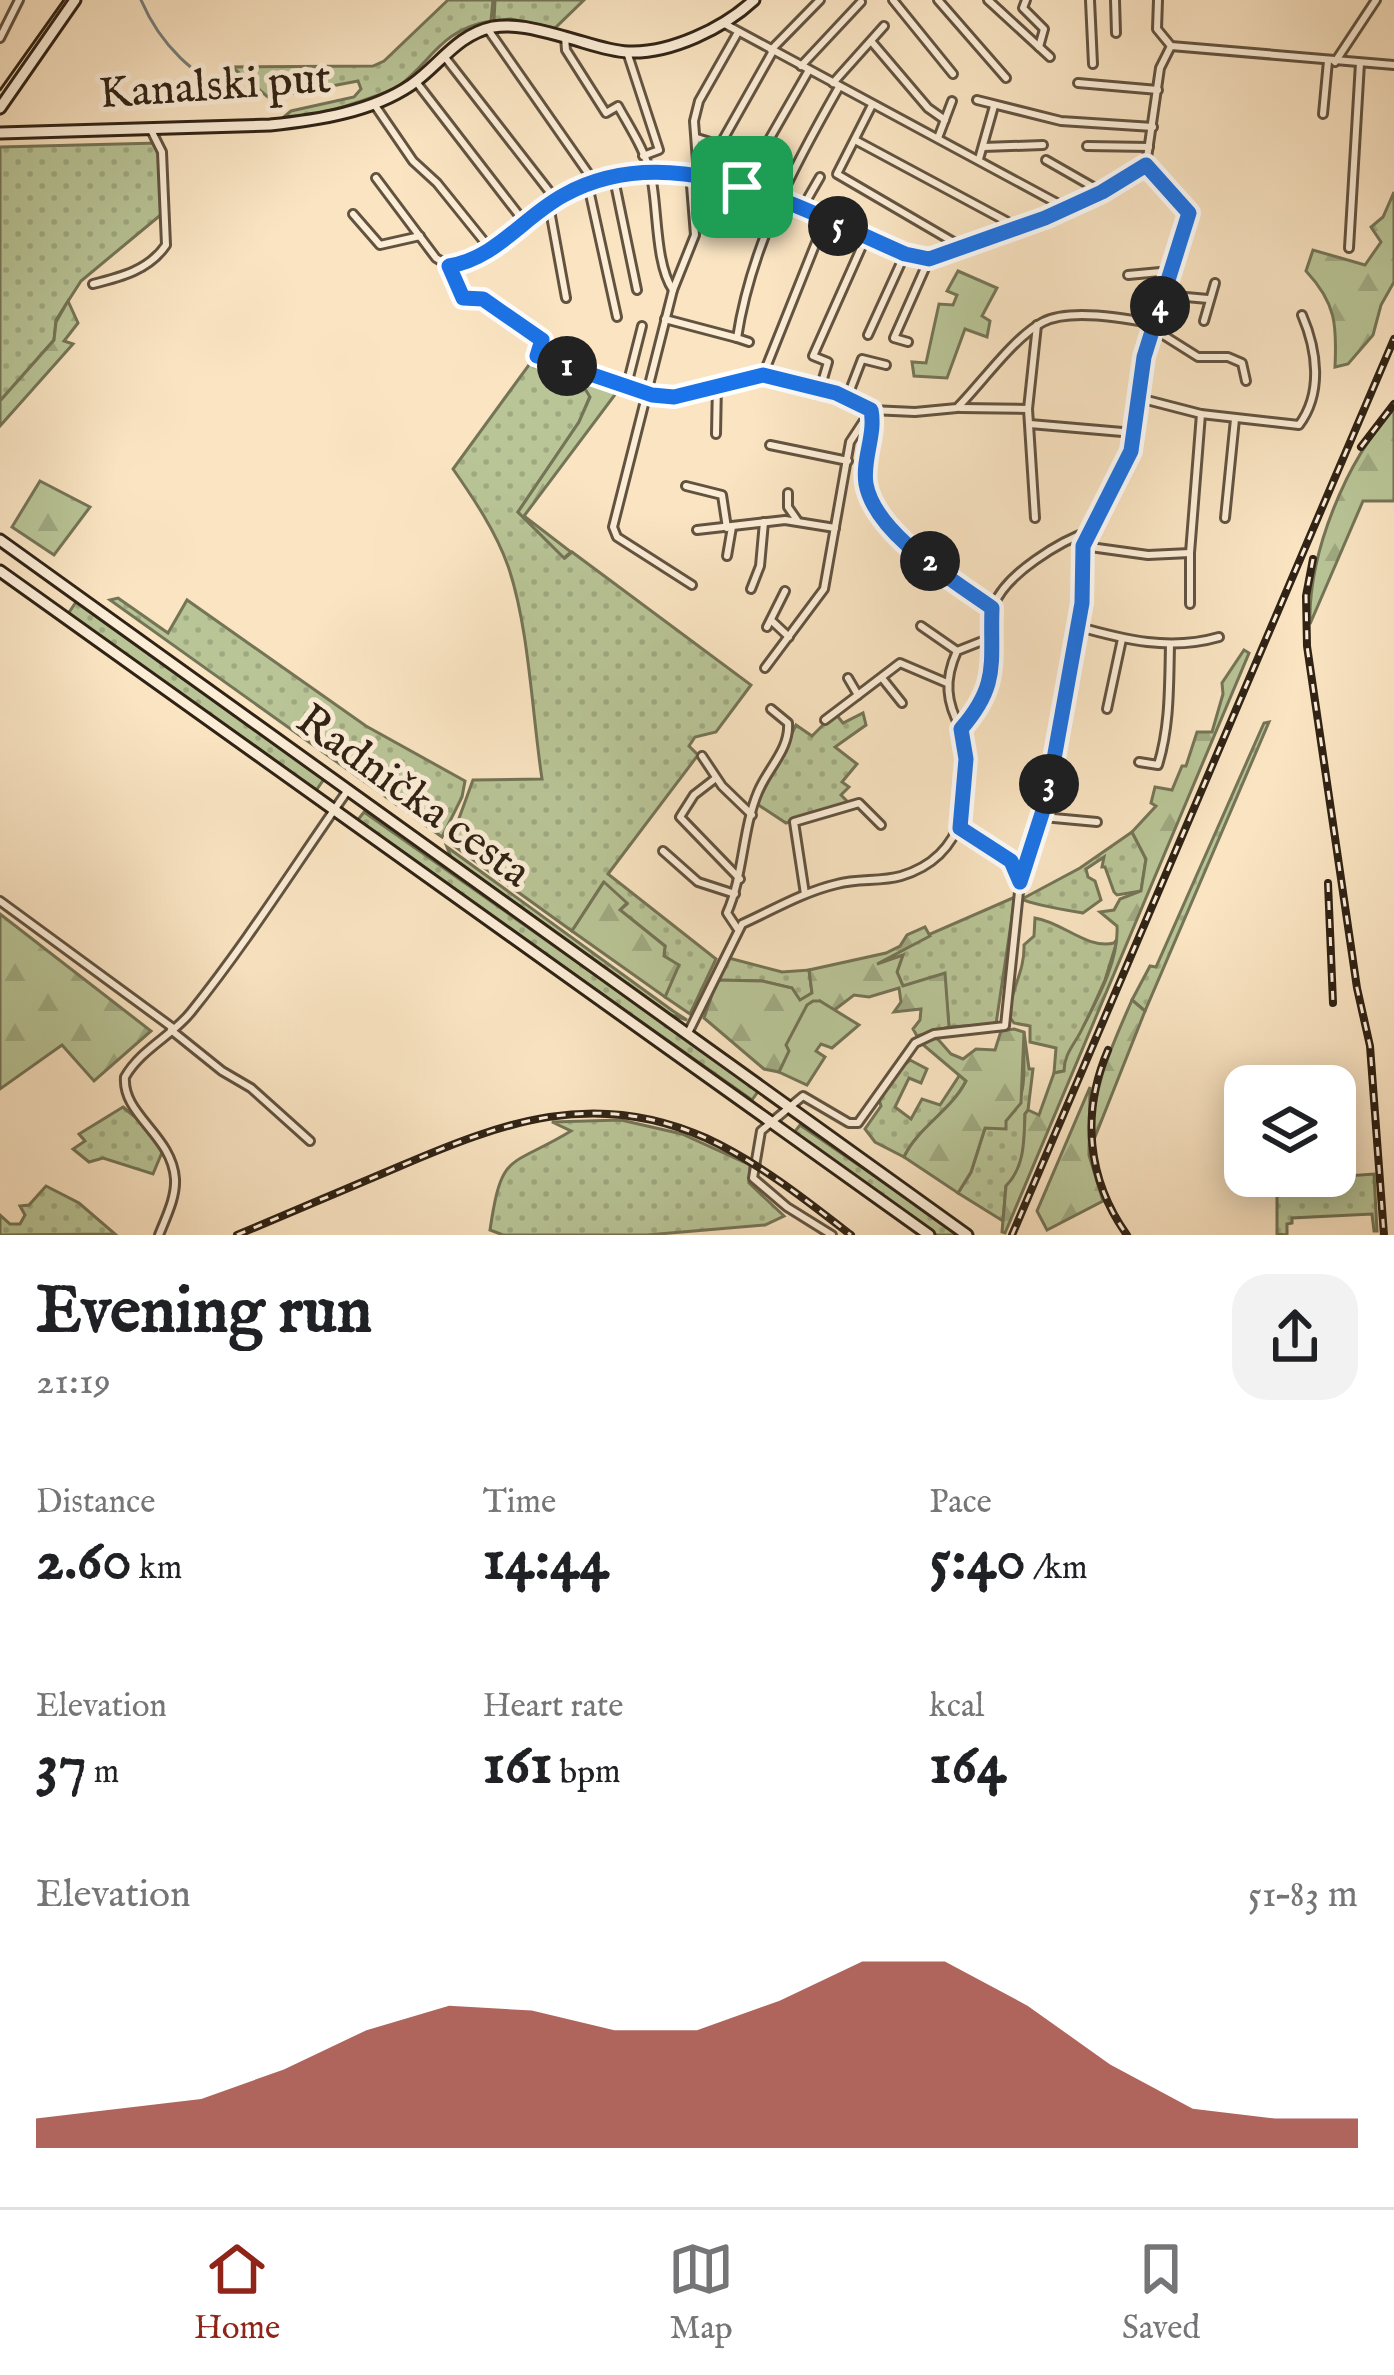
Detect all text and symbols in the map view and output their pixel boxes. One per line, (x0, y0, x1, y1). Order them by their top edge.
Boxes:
street label: Kanalski put (97, 50, 333, 124)
pin (691, 136, 793, 238)
icon: arrive (709, 154, 775, 220)
pin: 5 (808, 196, 868, 256)
text: 5 (832, 205, 844, 247)
pin: 4 (1130, 276, 1190, 336)
text: 4 (1152, 285, 1168, 327)
pin: 1 (537, 336, 597, 396)
text: 1 (561, 345, 573, 387)
pin: 2 (900, 531, 960, 591)
text: 2 (922, 540, 938, 582)
street label: Radnička cesta (284, 693, 542, 902)
pin: 3 (1019, 754, 1079, 814)
text: 3 (1043, 763, 1055, 805)
map controls (1224, 1065, 1356, 1197)
button: layers (1224, 1065, 1356, 1197)
text: Evening run (36, 1271, 372, 1355)
button: share (1232, 1274, 1358, 1400)
text: 21:19 (36, 1358, 111, 1407)
text: Distance (36, 1482, 155, 1524)
text: Time (483, 1482, 556, 1524)
text: Pace (929, 1482, 992, 1524)
text: 2.60 (36, 1524, 132, 1600)
text: 14:44 (483, 1524, 609, 1600)
text: 5:40 (929, 1524, 1026, 1600)
text: km (132, 1548, 182, 1590)
text: /km (1026, 1548, 1087, 1590)
text: Elevation (36, 1686, 167, 1728)
text: Heart rate (483, 1686, 623, 1728)
text: kcal (929, 1686, 984, 1728)
text: 37 (36, 1728, 86, 1804)
text: 161 (483, 1728, 552, 1804)
text: 164 (929, 1728, 1006, 1804)
text: m (86, 1752, 119, 1794)
text: bpm (552, 1752, 620, 1794)
text: Elevation (36, 1871, 191, 1920)
text: 51–83 m (1248, 1871, 1358, 1920)
tab: Home (194, 2236, 280, 2350)
tab: Map (668, 2236, 734, 2350)
tab: Saved (1122, 2236, 1200, 2350)

